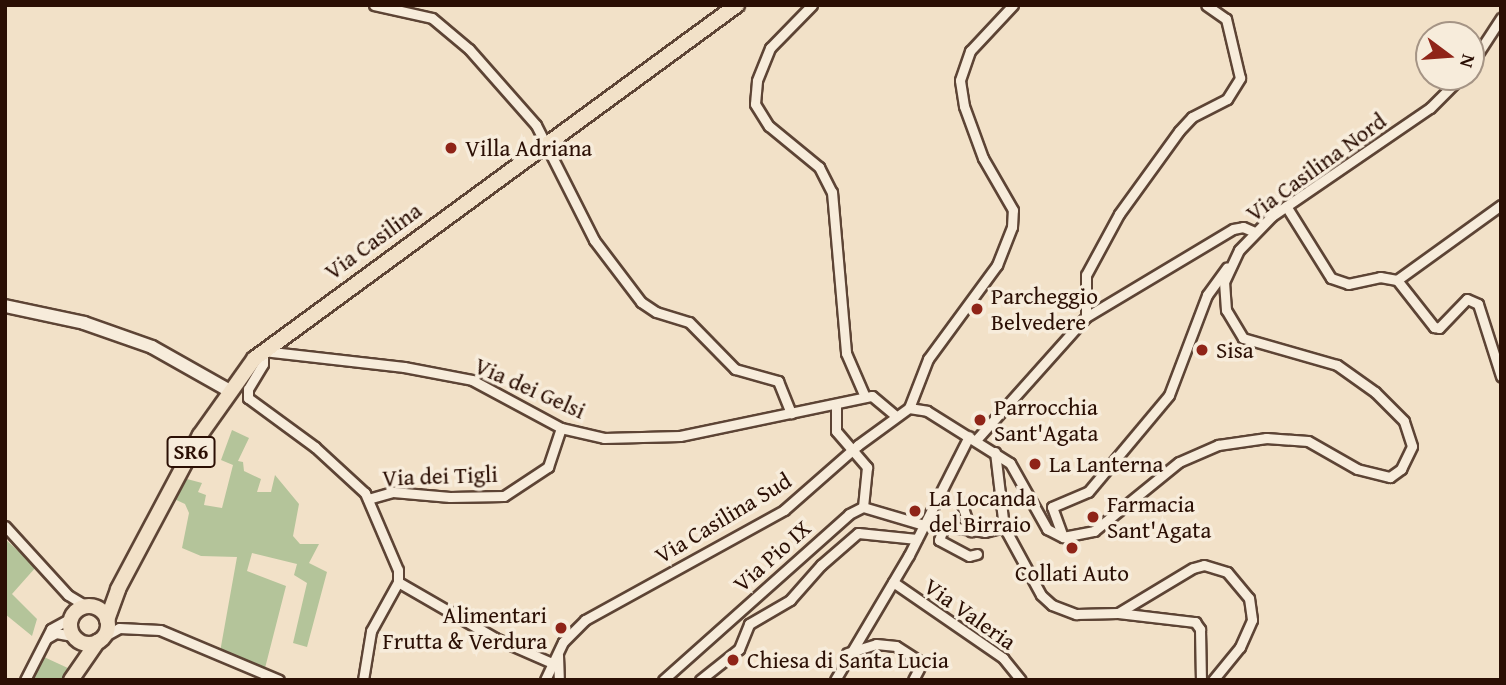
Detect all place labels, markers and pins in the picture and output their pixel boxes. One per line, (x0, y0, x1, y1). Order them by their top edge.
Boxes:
place label: Villa Adriana (465, 134, 592, 162)
marker: Villa Adriana (443, 140, 459, 156)
place label: Parcheggio Belvedere (991, 282, 1098, 336)
marker: Parcheggio Belvedere (969, 301, 985, 317)
place label: Sisa (1216, 336, 1254, 364)
marker: Sisa (1194, 342, 1210, 358)
place label: Parrocchia Sant'Agata (994, 393, 1098, 447)
marker: Parrocchia Sant'Agata (972, 412, 988, 428)
place label: La Lanterna (1049, 450, 1163, 478)
marker: La Lanterna (1027, 456, 1043, 472)
place label: La Locanda del Birraio (929, 484, 1036, 538)
place label: Farmacia Sant'Agata (1107, 490, 1211, 544)
marker: La Locanda del Birraio (907, 503, 923, 519)
marker: Farmacia Sant'Agata (1085, 509, 1101, 525)
marker: Collati Auto (1064, 540, 1080, 556)
place label: Collati Auto (1015, 559, 1129, 587)
place label: Alimentari Frutta & Verdura (382, 601, 547, 655)
marker: Alimentari Frutta & Verdura (553, 620, 569, 636)
place label: Chiesa di Santa Lucia (747, 646, 949, 674)
marker: Chiesa di Santa Lucia (725, 652, 741, 668)

